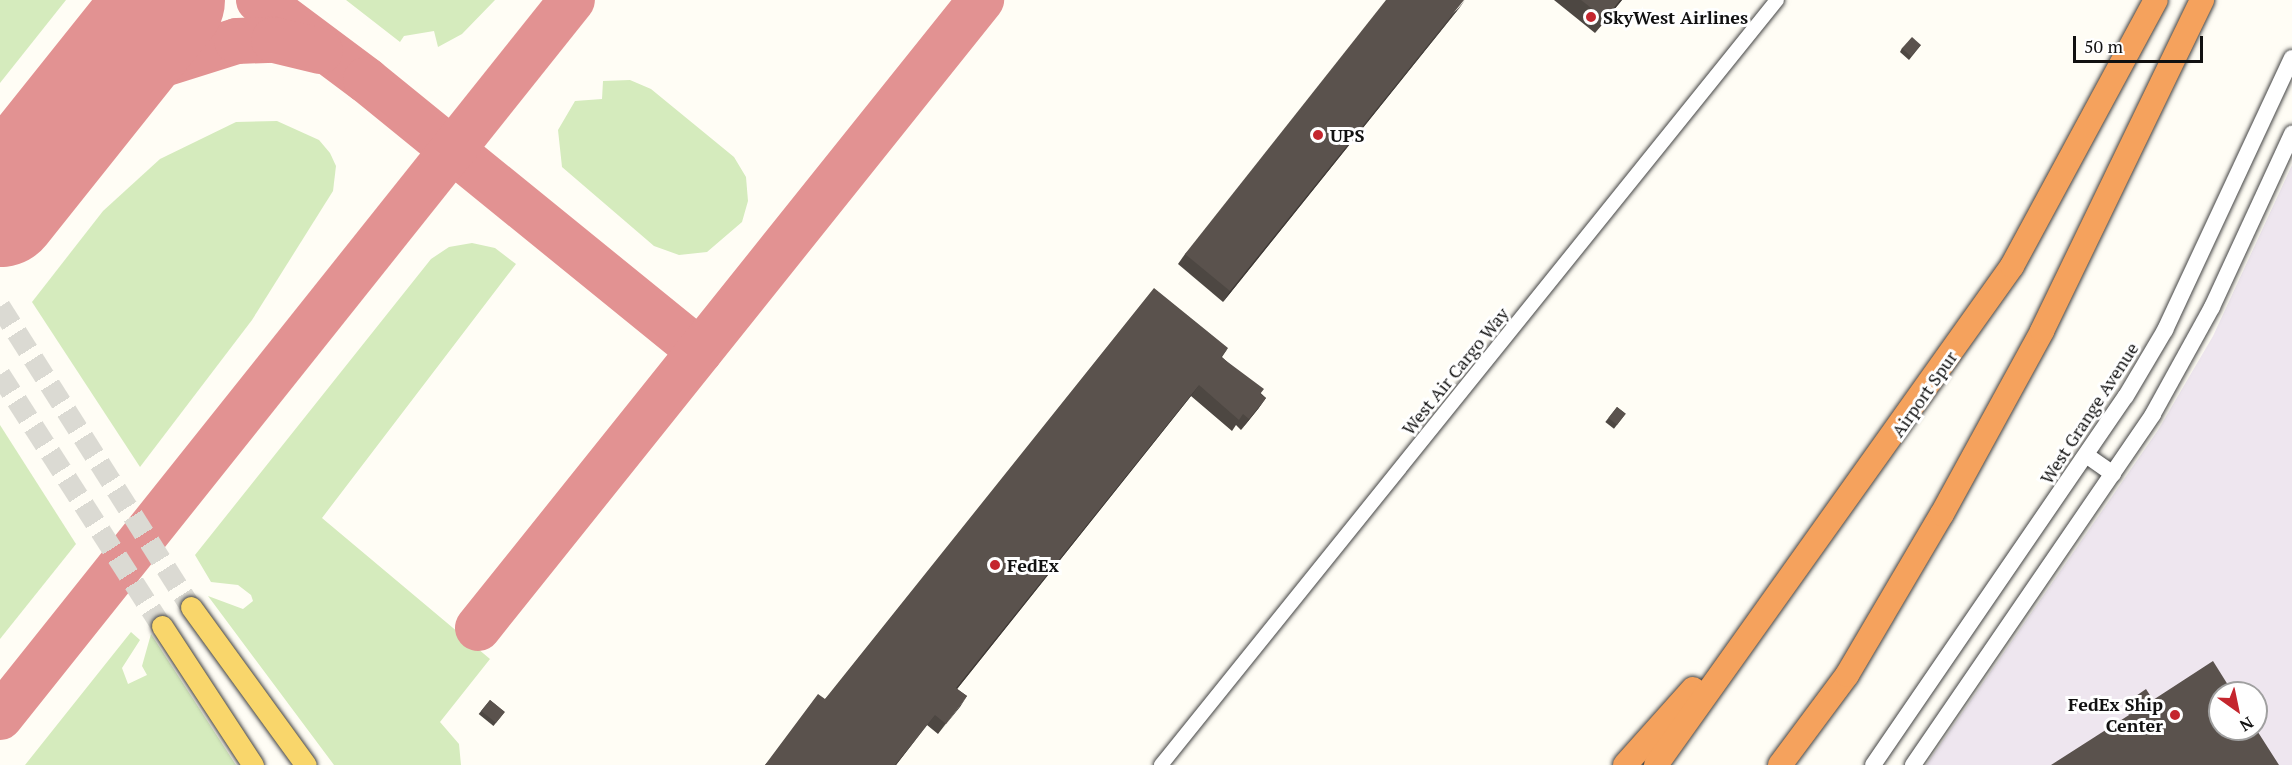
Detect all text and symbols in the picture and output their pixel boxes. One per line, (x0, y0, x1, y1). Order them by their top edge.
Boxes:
place label: SkyWest Airlines (1603, 6, 1748, 28)
marker: SkyWest Airlines (1584, 10, 1598, 24)
scale bar (2076, 24, 2206, 62)
text: 50 m (2084, 34, 2123, 58)
place label: UPS (1330, 124, 1364, 146)
marker: UPS (1311, 128, 1325, 142)
street label: West Air Cargo Way (1397, 303, 1513, 439)
street label: West Grange Avenue (2035, 338, 2143, 488)
street label: Airport Spur (1887, 347, 1961, 441)
place label: FedEx (1007, 554, 1059, 576)
marker: FedEx (988, 558, 1002, 572)
north arrow (2208, 681, 2268, 741)
place label: FedEx Ship Center (2068, 694, 2163, 736)
marker: FedEx Ship Center (2168, 708, 2182, 722)
text: N (2236, 712, 2258, 737)

